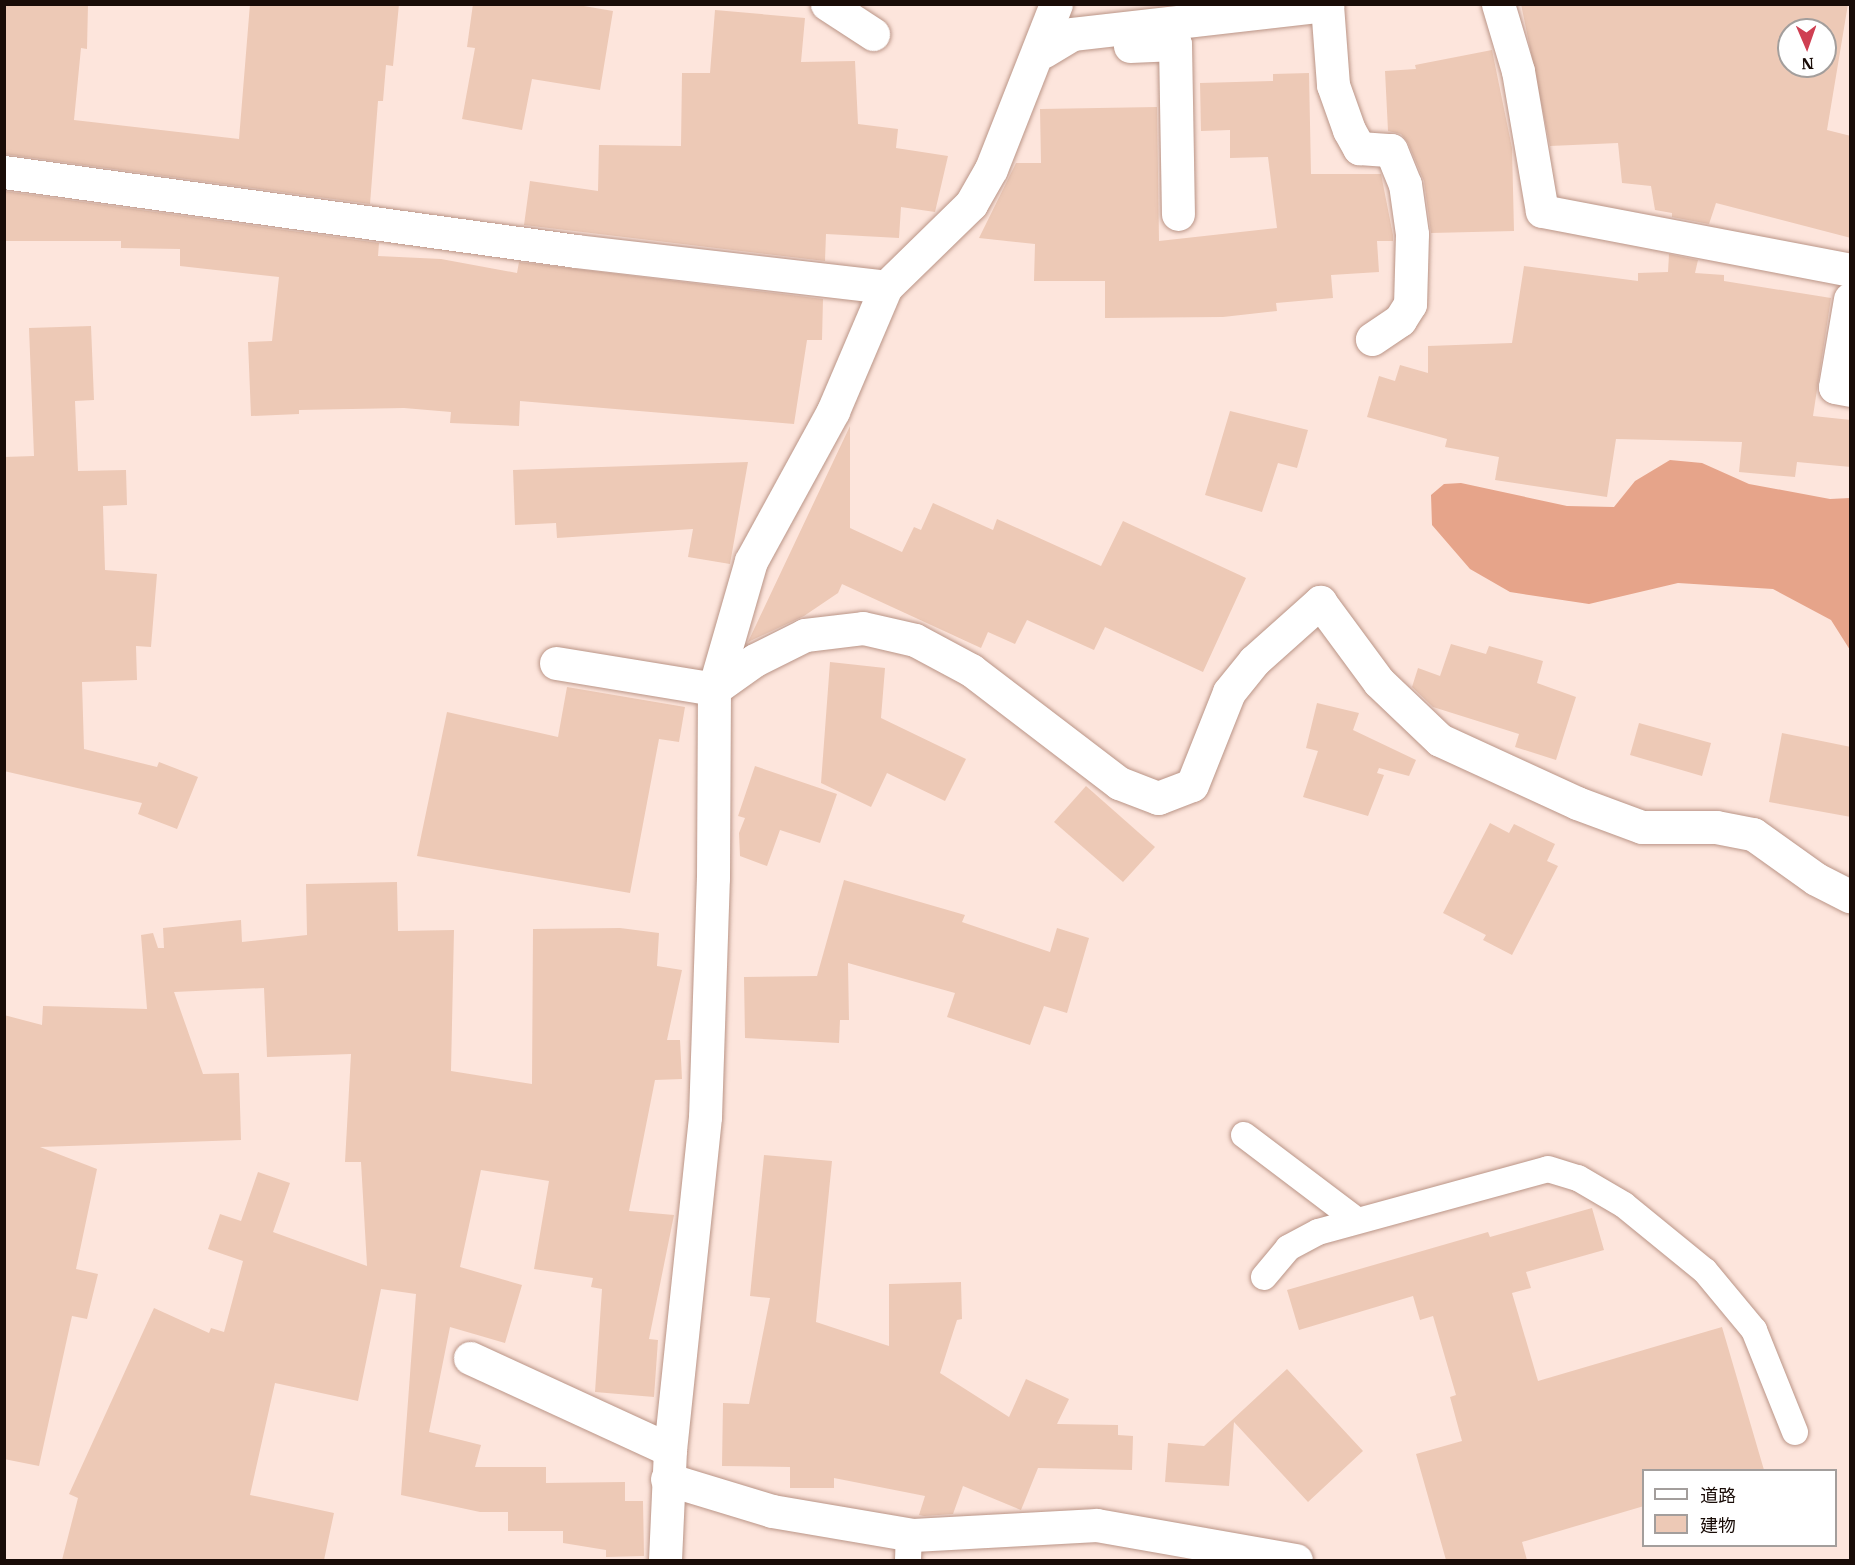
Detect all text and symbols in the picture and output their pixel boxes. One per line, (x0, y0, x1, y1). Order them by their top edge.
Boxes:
north arrow (1777, 18, 1837, 78)
text: N (1801, 54, 1814, 74)
legend (1642, 1469, 1837, 1547)
text: 道路 (1700, 1484, 1736, 1507)
text: 建物 (1700, 1514, 1736, 1537)

